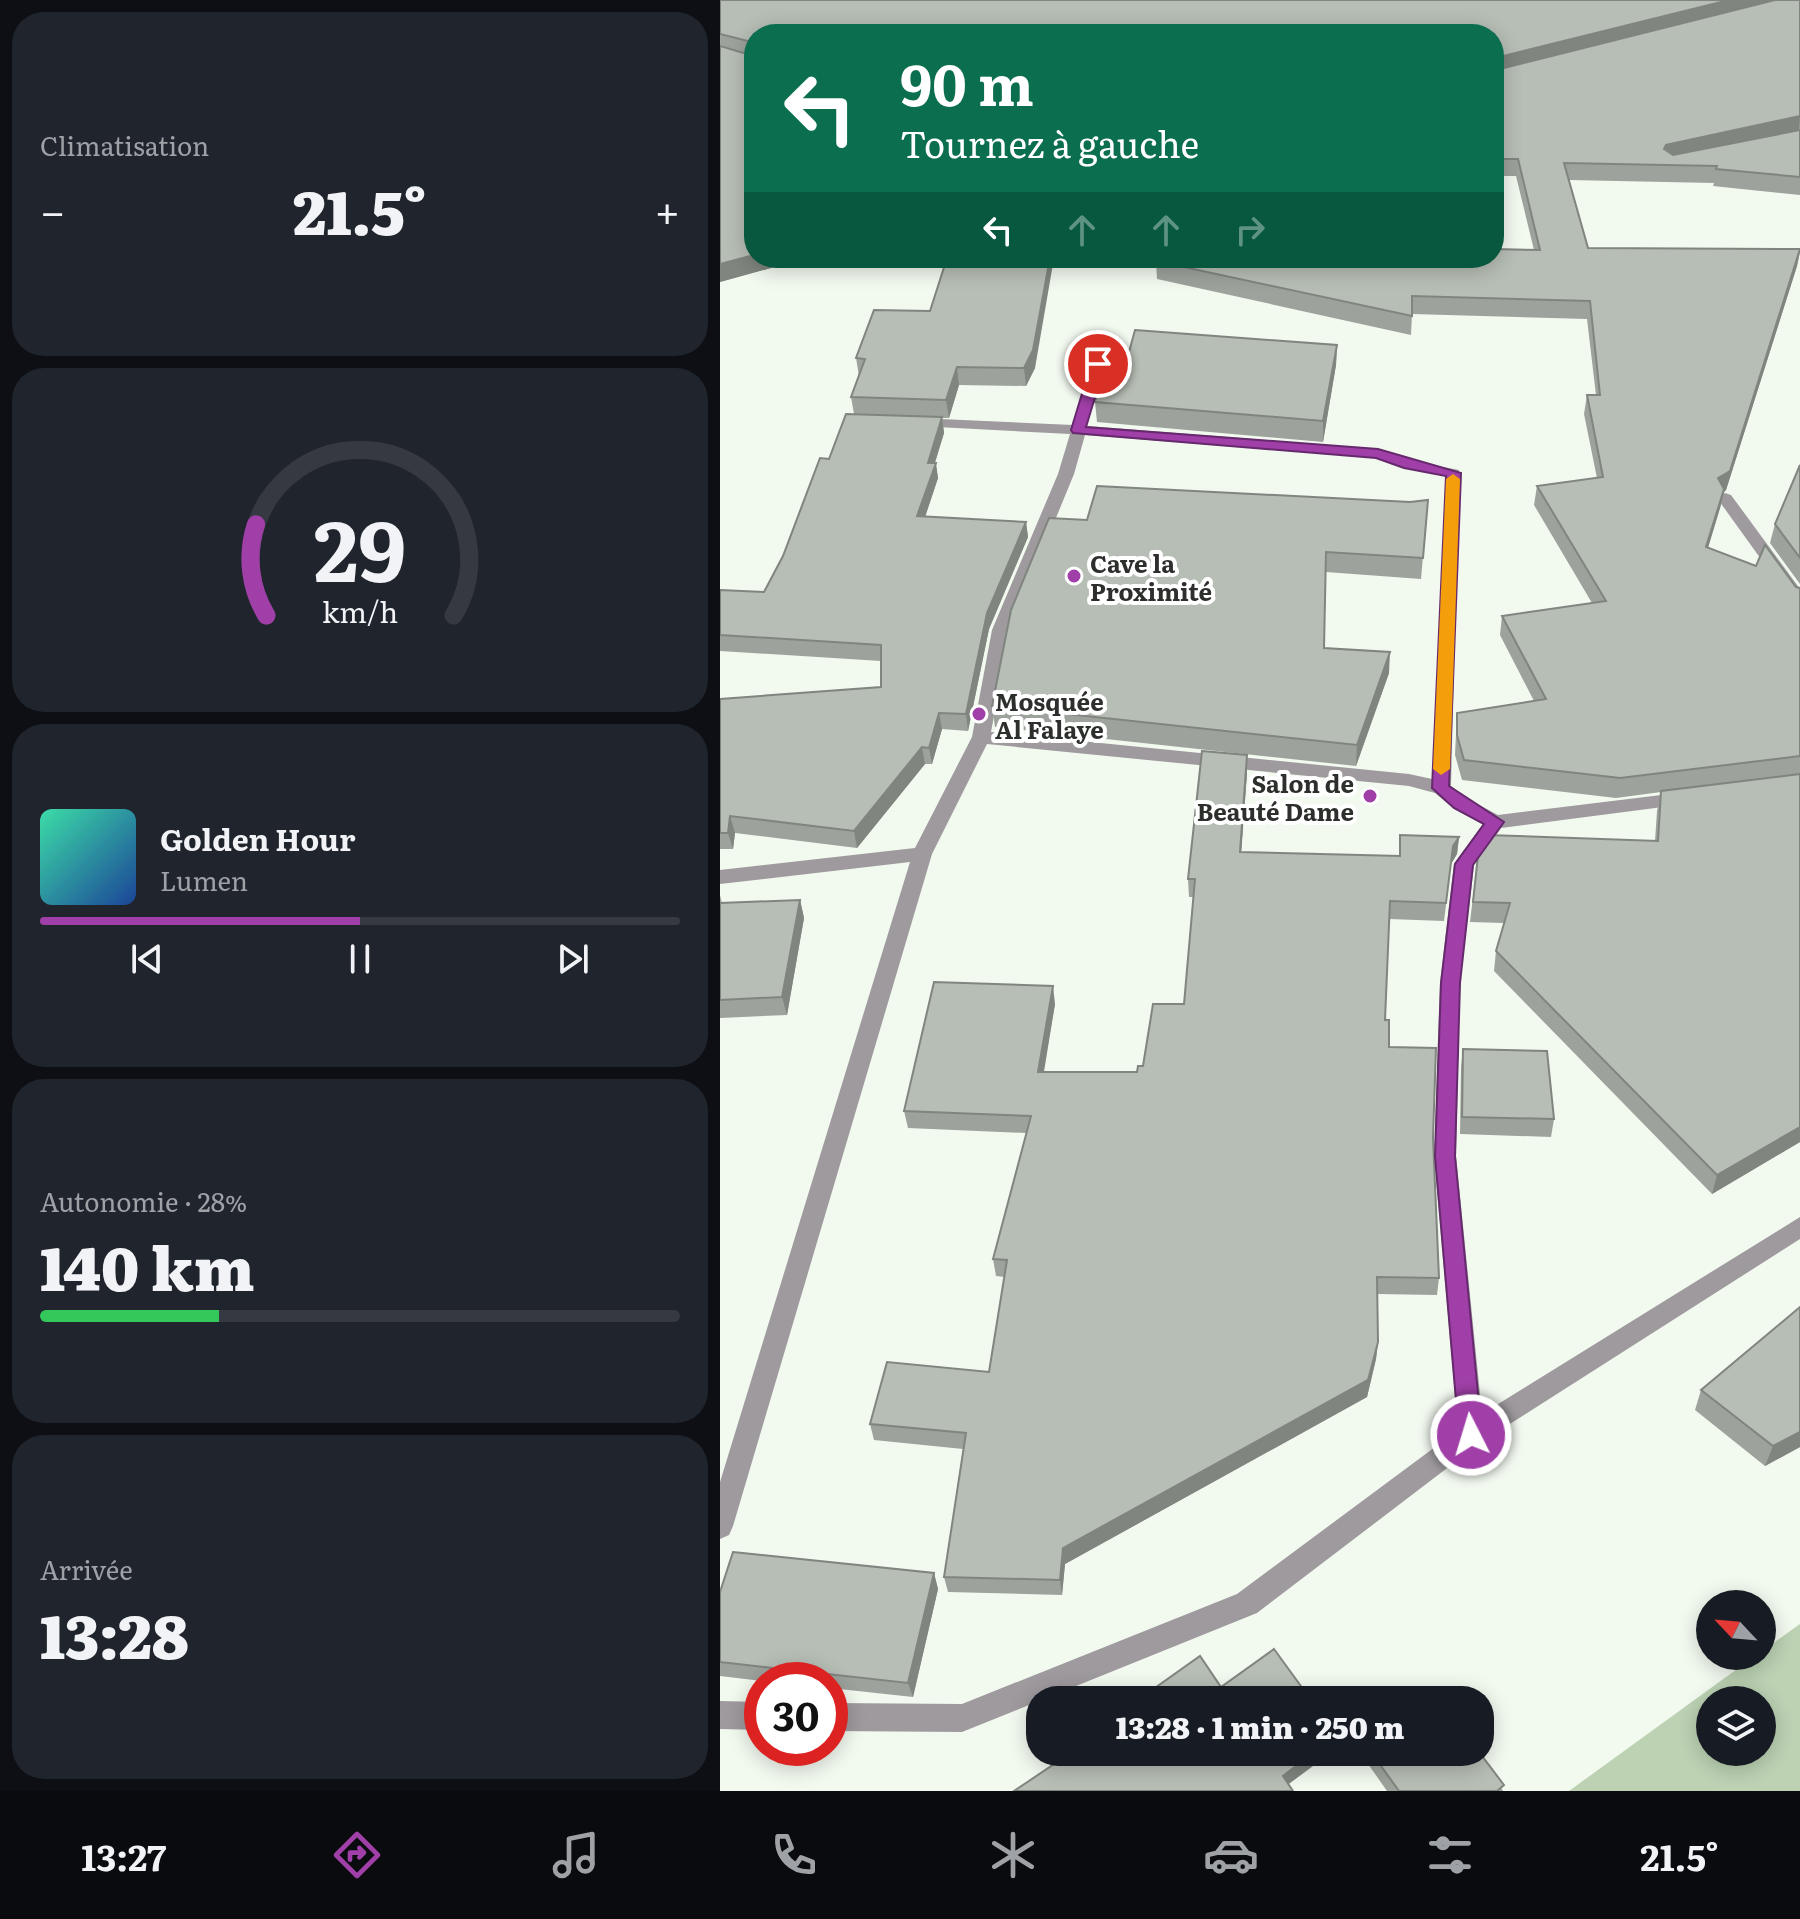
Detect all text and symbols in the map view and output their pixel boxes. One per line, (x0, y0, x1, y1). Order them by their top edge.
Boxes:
text: 90 m (900, 40, 1034, 123)
icon: left (768, 56, 872, 160)
text: Tournez à gauche (900, 116, 1199, 169)
text: Climatisation (40, 125, 209, 164)
text: 21.5° (293, 164, 427, 253)
text: − (40, 176, 66, 242)
text: + (654, 176, 680, 242)
icon: left (976, 208, 1020, 252)
icon: ahead (1060, 208, 1104, 252)
icon: ahead (1144, 208, 1188, 252)
icon: right (1228, 208, 1272, 252)
pin (1064, 330, 1132, 398)
icon: arrive (1076, 342, 1120, 386)
text: 29 (314, 483, 406, 607)
place label: Cave la Proximité (1090, 545, 1212, 608)
marker: Cave la Proximité (1065, 567, 1083, 585)
text: km/h (322, 589, 398, 632)
place label: Mosquée Al Falaye (995, 683, 1104, 746)
marker: Mosquée Al Falaye (970, 705, 988, 723)
place label: Salon de Beauté Dame (1197, 765, 1354, 828)
marker: Salon de Beauté Dame (1361, 787, 1379, 805)
text: Golden Hour (160, 816, 355, 860)
text: Lumen (160, 860, 248, 899)
icon: previous (125, 937, 169, 981)
icon: pause (338, 937, 382, 981)
icon: next (551, 937, 595, 981)
text: Autonomie · 28% (40, 1181, 247, 1220)
text: 140 km (40, 1220, 254, 1309)
position arrow (1429, 1393, 1513, 1477)
text: Arrivée (40, 1549, 133, 1588)
text: 13:28 (40, 1588, 189, 1677)
north arrow (1696, 1590, 1776, 1670)
map controls (1696, 1590, 1776, 1766)
speed limit sign: 30 (744, 1662, 848, 1766)
button: layers (1696, 1686, 1776, 1766)
text: 13:28 · 1 min · 250 m (1116, 1704, 1404, 1748)
icon: directions (329, 1827, 385, 1883)
icon: music (548, 1827, 604, 1883)
icon: phone (766, 1827, 822, 1883)
icon: climate (985, 1827, 1041, 1883)
icon: car (1203, 1827, 1259, 1883)
icon: filters (1422, 1827, 1478, 1883)
text: 13:27 (81, 1829, 166, 1882)
text: 21.5° (1640, 1829, 1719, 1882)

